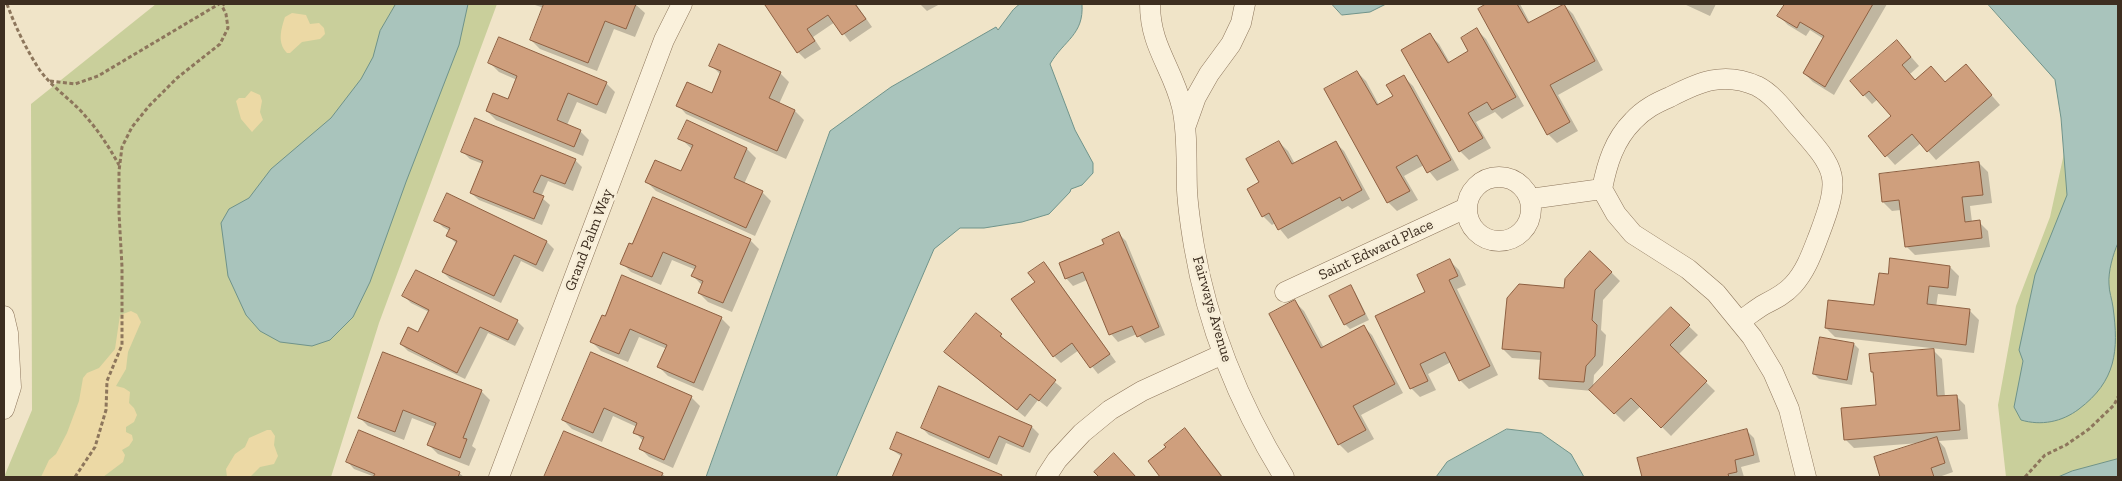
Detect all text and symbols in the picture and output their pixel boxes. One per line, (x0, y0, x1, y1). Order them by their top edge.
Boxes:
street label: Grand Palm Way (561, 186, 617, 294)
street label: Saint Edward Place (1316, 216, 1436, 284)
street label: Fairways Avenue (1188, 254, 1236, 364)

